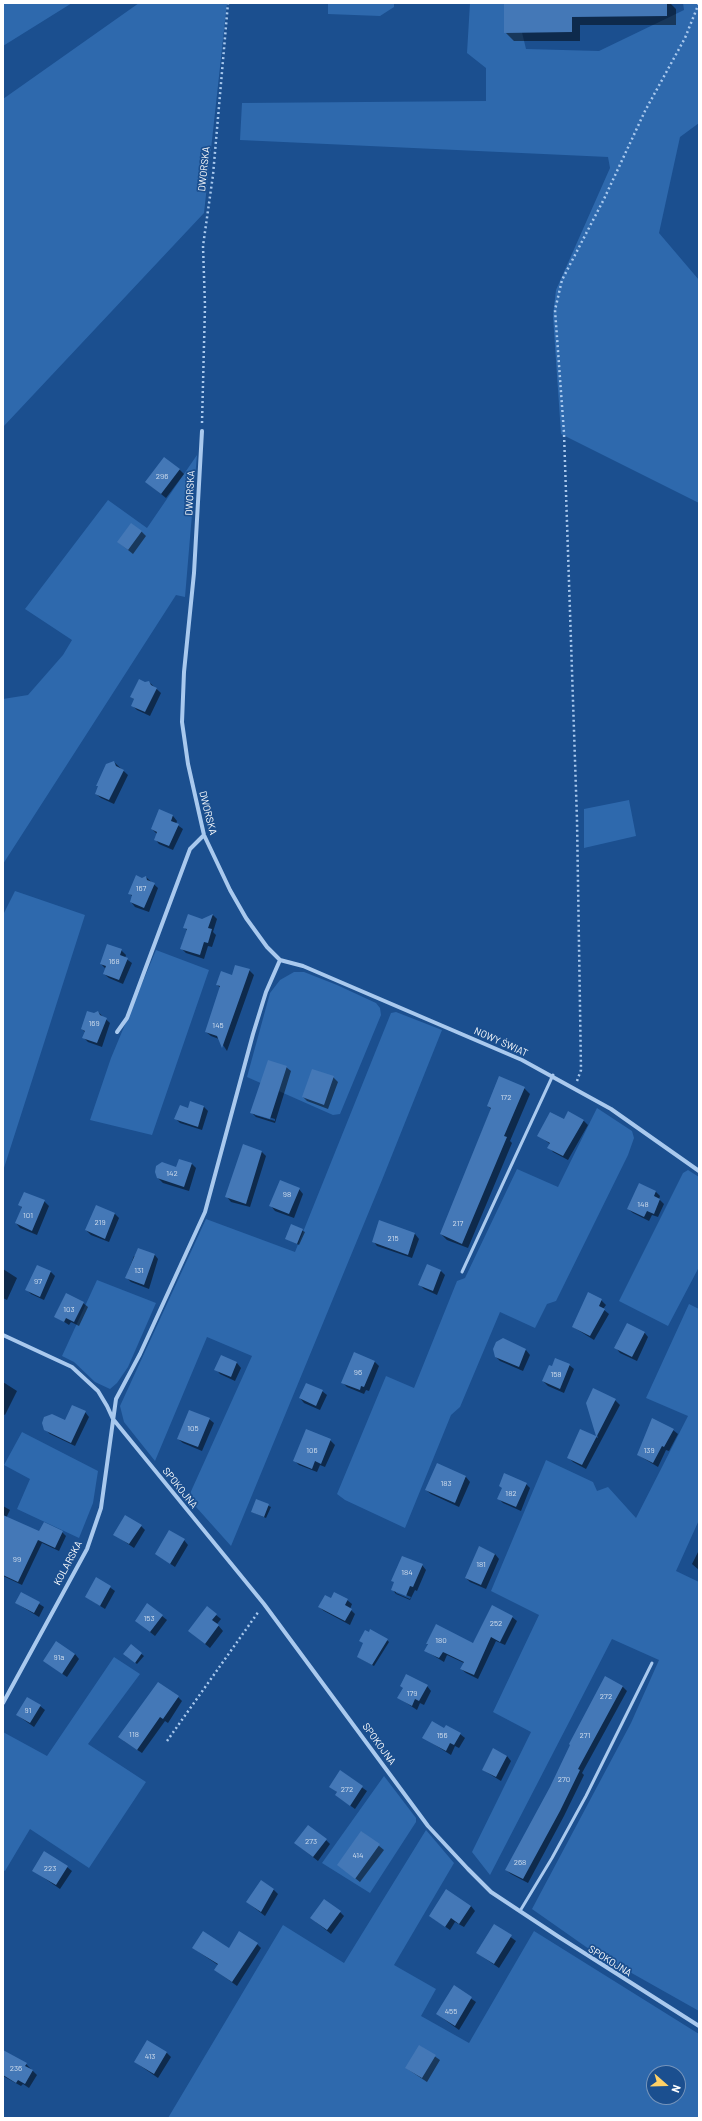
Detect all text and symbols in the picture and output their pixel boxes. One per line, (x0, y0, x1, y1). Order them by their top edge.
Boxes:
street label: DWORSKA (196, 146, 212, 192)
street label: DWORSKA (183, 470, 197, 516)
house number: 296 (156, 471, 168, 481)
street label: DWORSKA (197, 790, 219, 836)
house number: 167 (136, 883, 146, 893)
house number: 168 (108, 956, 120, 966)
house number: 169 (88, 1018, 100, 1028)
house number: 145 (212, 1020, 224, 1030)
street label: NOWY ŚWIAT (472, 1025, 530, 1059)
house number: 172 (501, 1092, 511, 1102)
house number: 142 (166, 1168, 178, 1178)
house number: 98 (283, 1189, 291, 1199)
house number: 148 (637, 1199, 649, 1209)
house number: 101 (23, 1210, 33, 1220)
house number: 219 (94, 1217, 106, 1227)
house number: 217 (453, 1218, 463, 1228)
house number: 215 (387, 1233, 399, 1243)
house number: 131 (134, 1265, 144, 1275)
house number: 97 (34, 1276, 42, 1286)
house number: 103 (63, 1304, 75, 1314)
house number: 96 (354, 1367, 362, 1377)
house number: 158 (550, 1369, 562, 1379)
house number: 105 (187, 1423, 199, 1433)
house number: 106 (306, 1445, 318, 1455)
house number: 139 (643, 1445, 655, 1455)
street label: SPOKOJNA (160, 1465, 200, 1511)
house number: 183 (440, 1478, 452, 1488)
house number: 182 (505, 1488, 517, 1498)
street label: KOLARSKA (51, 1539, 85, 1587)
house number: 99 (13, 1554, 21, 1564)
house number: 181 (476, 1559, 486, 1569)
house number: 184 (401, 1567, 413, 1577)
house number: 153 (143, 1613, 155, 1623)
house number: 252 (490, 1618, 502, 1628)
house number: 180 (435, 1635, 447, 1645)
house number: 91a (54, 1652, 64, 1662)
house number: 179 (407, 1688, 417, 1698)
house number: 272 (600, 1691, 612, 1701)
house number: 91 (25, 1705, 31, 1715)
street label: SPOKOJNA (360, 1721, 398, 1767)
house number: 118 (129, 1729, 139, 1739)
house number: 156 (436, 1730, 448, 1740)
house number: 271 (580, 1730, 590, 1740)
house number: 270 (558, 1774, 570, 1784)
house number: 272 (341, 1784, 353, 1794)
house number: 273 (305, 1836, 317, 1846)
house number: 414 (353, 1850, 363, 1860)
house number: 268 (514, 1857, 526, 1867)
house number: 223 (44, 1863, 56, 1873)
street label: SPOKOJNA (586, 1943, 634, 1979)
house number: 455 (445, 2006, 457, 2016)
house number: 413 (145, 2051, 155, 2061)
house number: 236 (10, 2063, 22, 2073)
north arrow (646, 2065, 686, 2105)
text: N (669, 2083, 684, 2095)

